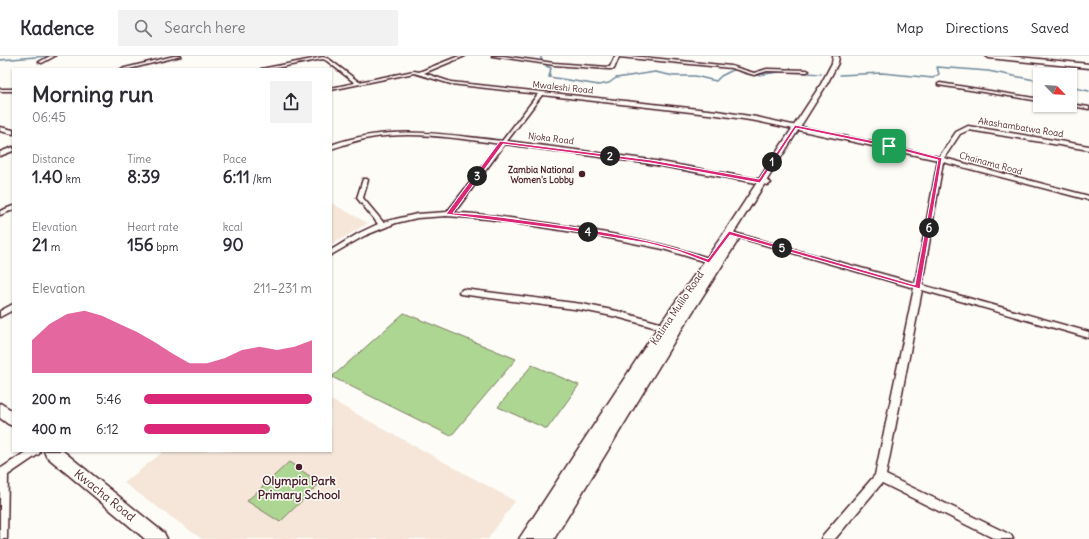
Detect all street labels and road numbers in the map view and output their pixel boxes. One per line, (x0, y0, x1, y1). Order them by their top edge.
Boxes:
street label: Mwaleshi Road (532, 78, 594, 96)
street label: Akashambatwa Road (977, 115, 1065, 139)
street label: Njoka Road (527, 130, 575, 146)
street label: Chainama Road (958, 149, 1024, 177)
street label: Katima Mulilo Road (647, 268, 707, 347)
street label: Kwacha Road (71, 466, 139, 524)

